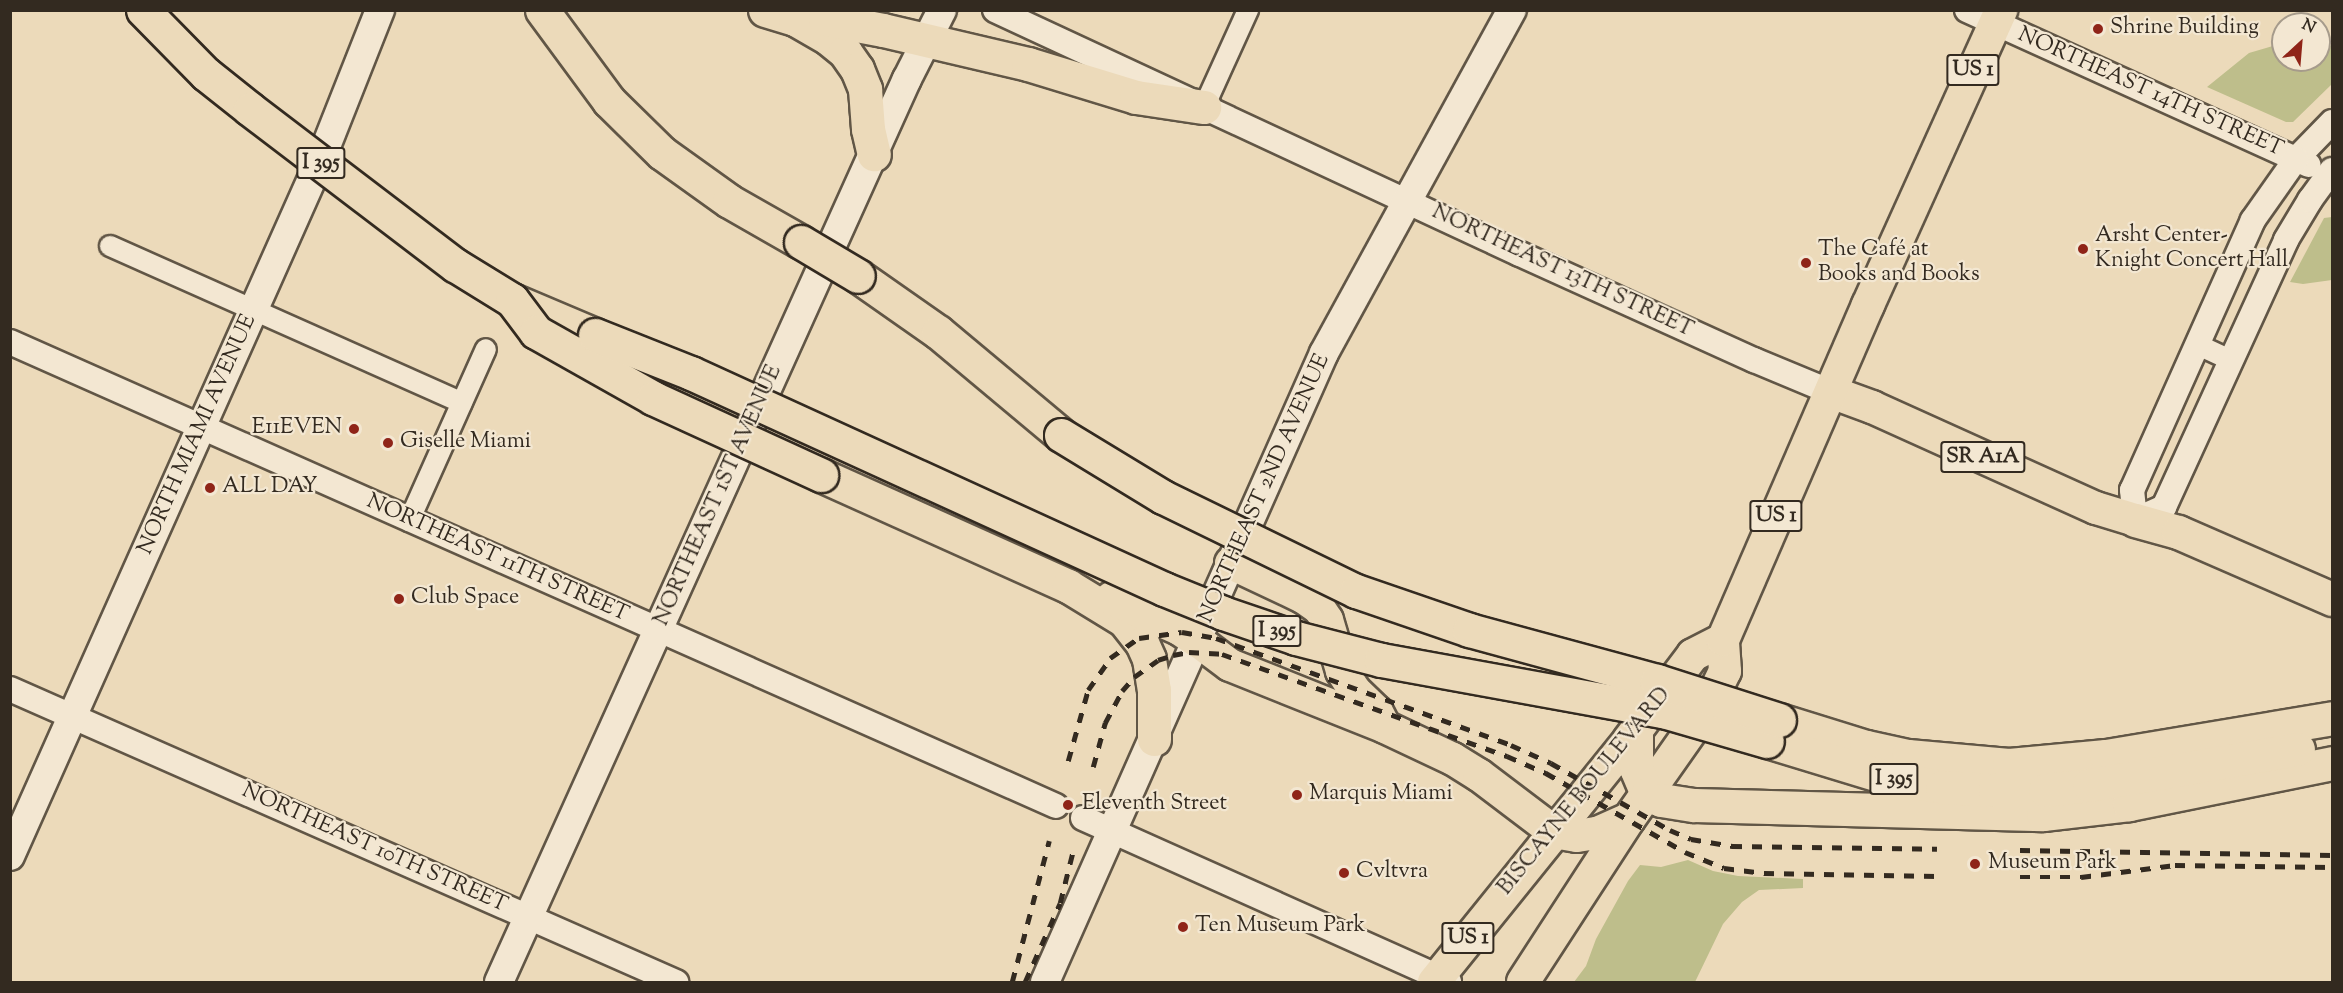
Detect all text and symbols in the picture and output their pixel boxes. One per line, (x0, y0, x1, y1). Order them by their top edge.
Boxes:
north arrow (2271, 12, 2331, 72)
text: N (2297, 14, 2319, 40)
place label: Shrine Building (2110, 16, 2259, 42)
street label: NORTHEAST 14TH STREET (2013, 22, 2287, 164)
marker: Shrine Building (2091, 22, 2105, 36)
road number: US 1 (1946, 52, 2000, 88)
road number: I 395 (296, 145, 346, 181)
street label: NORTHEAST 13TH STREET (1427, 200, 1697, 344)
place label: Arsht Center- Knight Concert Hall (2095, 223, 2288, 274)
place label: The Café at Books and Books (1818, 237, 1980, 288)
marker: Arsht Center- Knight Concert Hall (2076, 242, 2090, 256)
marker: The Café at Books and Books (1799, 256, 1813, 270)
street label: NORTH MIAMI AVENUE (133, 311, 263, 559)
street label: NORTHEAST 2ND AVENUE (1194, 350, 1336, 628)
street label: NORTHEAST 1ST AVENUE (649, 362, 789, 630)
place label: E11EVEN (252, 416, 342, 442)
marker: E11EVEN (347, 422, 361, 436)
place label: Giselle Miami (400, 430, 531, 456)
marker: Giselle Miami (381, 436, 395, 450)
road number: SR A1A (1940, 439, 2026, 475)
place label: ALL DAY (222, 475, 318, 501)
marker: ALL DAY (203, 481, 217, 495)
street label: NORTHEAST 11TH STREET (362, 489, 632, 629)
road number: US 1 (1749, 498, 1803, 534)
place label: Club Space (411, 586, 519, 612)
marker: Club Space (392, 592, 406, 606)
road number: I 395 (1252, 613, 1302, 649)
street label: BISCAYNE BOULEVARD (1493, 683, 1677, 901)
road number: I 395 (1868, 761, 1920, 797)
street label: NORTHEAST 10TH STREET (237, 778, 511, 920)
place label: Marquis Miami (1309, 782, 1453, 808)
marker: Marquis Miami (1290, 788, 1304, 802)
place label: Eleventh Street (1082, 792, 1227, 818)
marker: Eleventh Street (1059, 796, 1077, 814)
place label: Museum Park (1988, 851, 2117, 877)
marker: Museum Park (1966, 855, 1984, 873)
place label: Cvltvra (1356, 860, 1428, 886)
marker: Cvltvra (1337, 866, 1351, 880)
place label: Ten Museum Park (1195, 914, 1366, 940)
marker: Ten Museum Park (1176, 920, 1190, 934)
road number: US 1 (1441, 920, 1495, 956)

